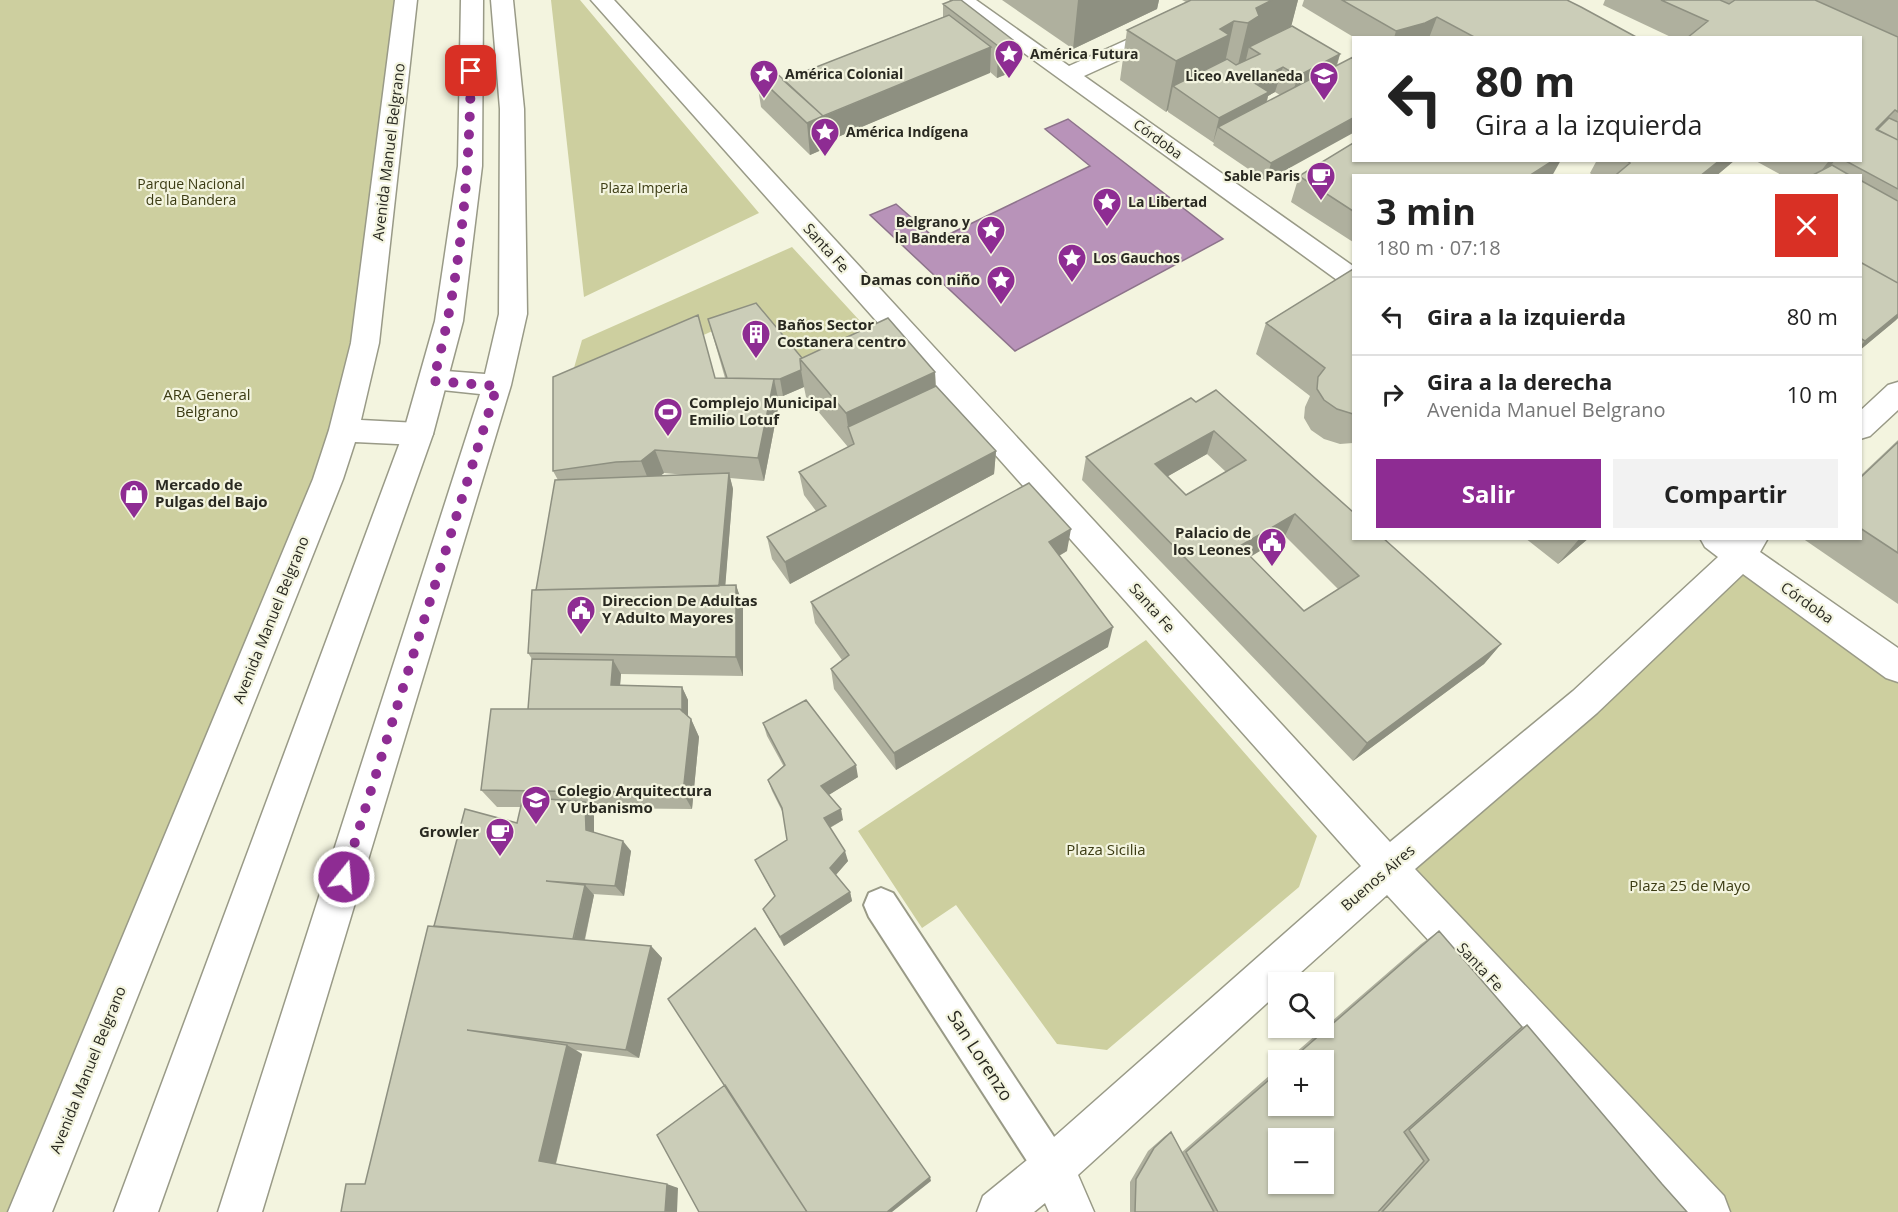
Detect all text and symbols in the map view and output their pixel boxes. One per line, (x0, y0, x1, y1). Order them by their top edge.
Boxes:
place icon: América Futura (993, 38, 1025, 80)
place label: América Futura (1030, 44, 1139, 63)
pin (445, 45, 496, 96)
text: 80 m (1475, 52, 1575, 109)
icon: arrive (454, 54, 487, 87)
place icon: América Colonial (748, 58, 780, 100)
school or university icon: Liceo Avellaneda (1308, 60, 1340, 102)
icon: left (1376, 60, 1454, 138)
street label: Avenida Manuel Belgrano (367, 62, 409, 242)
place label: América Colonial (785, 64, 903, 83)
place label: Liceo Avellaneda (1185, 66, 1303, 85)
text: Gira a la izquierda (1475, 106, 1702, 143)
street label: Córdoba (1130, 114, 1187, 163)
place icon: América Indígena (809, 116, 841, 158)
place label: América Indígena (846, 122, 968, 141)
cafe icon: Sable Paris (1305, 160, 1337, 202)
place label: Sable Paris (1224, 166, 1300, 185)
park label: Parque Nacional de la Bandera (137, 174, 245, 209)
park label: Plaza Imperia (600, 178, 688, 197)
place icon: La Libertad (1091, 186, 1123, 228)
text: 3 min (1376, 187, 1476, 236)
place label: La Libertad (1128, 192, 1207, 211)
button: close (1775, 194, 1838, 257)
place label: Belgrano y la Bandera (895, 212, 970, 247)
place icon: Belgrano y la Bandera (975, 214, 1007, 256)
street label: Santa Fe (799, 219, 854, 276)
text: 180 m · 07:18 (1376, 234, 1501, 261)
place icon: Los Gauchos (1056, 242, 1088, 284)
place label: Los Gauchos (1093, 248, 1180, 267)
place icon: Damas con niño (985, 264, 1017, 306)
place label: Damas con niño (860, 269, 980, 289)
icon: left (1376, 300, 1409, 333)
text: Gira a la izquierda (1427, 301, 1626, 331)
text: 80 m (1787, 301, 1838, 331)
place label: Baños Sector Costanera centro (777, 314, 906, 351)
building icon: Baños Sector Costanera centro (740, 318, 772, 360)
text: Gira a la derecha (1427, 366, 1612, 396)
icon: right (1376, 378, 1409, 411)
text: 10 m (1787, 379, 1838, 409)
park label: ARA General Belgrano (163, 384, 251, 421)
place label: Complejo Municipal Emilio Lotuf (689, 392, 837, 429)
sports icon: Complejo Municipal Emilio Lotuf (652, 396, 684, 438)
text: Avenida Manuel Belgrano (1427, 396, 1665, 423)
button: Salir (1376, 459, 1601, 528)
button: Compartir (1613, 459, 1838, 528)
place label: Mercado de Pulgas del Bajo (155, 474, 268, 511)
shop icon: Mercado de Pulgas del Bajo (118, 478, 150, 520)
place label: Palacio de los Leones (1173, 522, 1251, 559)
public building icon: Palacio de los Leones (1256, 526, 1288, 568)
street label: Avenida Manuel Belgrano (227, 533, 313, 706)
street label: Córdoba (1777, 577, 1838, 628)
street label: Santa Fe (1125, 579, 1180, 636)
place label: Direccion De Adultas Y Adulto Mayores (602, 590, 758, 627)
public building icon: Direccion De Adultas Y Adulto Mayores (565, 594, 597, 636)
place label: Colegio Arquitectura Y Urbanismo (557, 780, 712, 817)
school or university icon: Colegio Arquitectura Y Urbanismo (520, 784, 552, 826)
cafe icon: Growler (484, 816, 516, 858)
place label: Growler (419, 821, 479, 841)
park label: Plaza Sicilia (1066, 839, 1146, 859)
street label: Buenos Aires (1336, 840, 1418, 915)
position arrow (312, 845, 376, 909)
park label: Plaza 25 de Mayo (1629, 875, 1751, 895)
street label: Santa Fe (1453, 938, 1508, 995)
map controls (1268, 972, 1334, 1194)
button: search (1268, 972, 1334, 1038)
street label: Avenida Manuel Belgrano (44, 983, 130, 1156)
street label: San Lorenzo (943, 1005, 1019, 1105)
button: + (1268, 1050, 1334, 1116)
button: − (1268, 1128, 1334, 1194)

